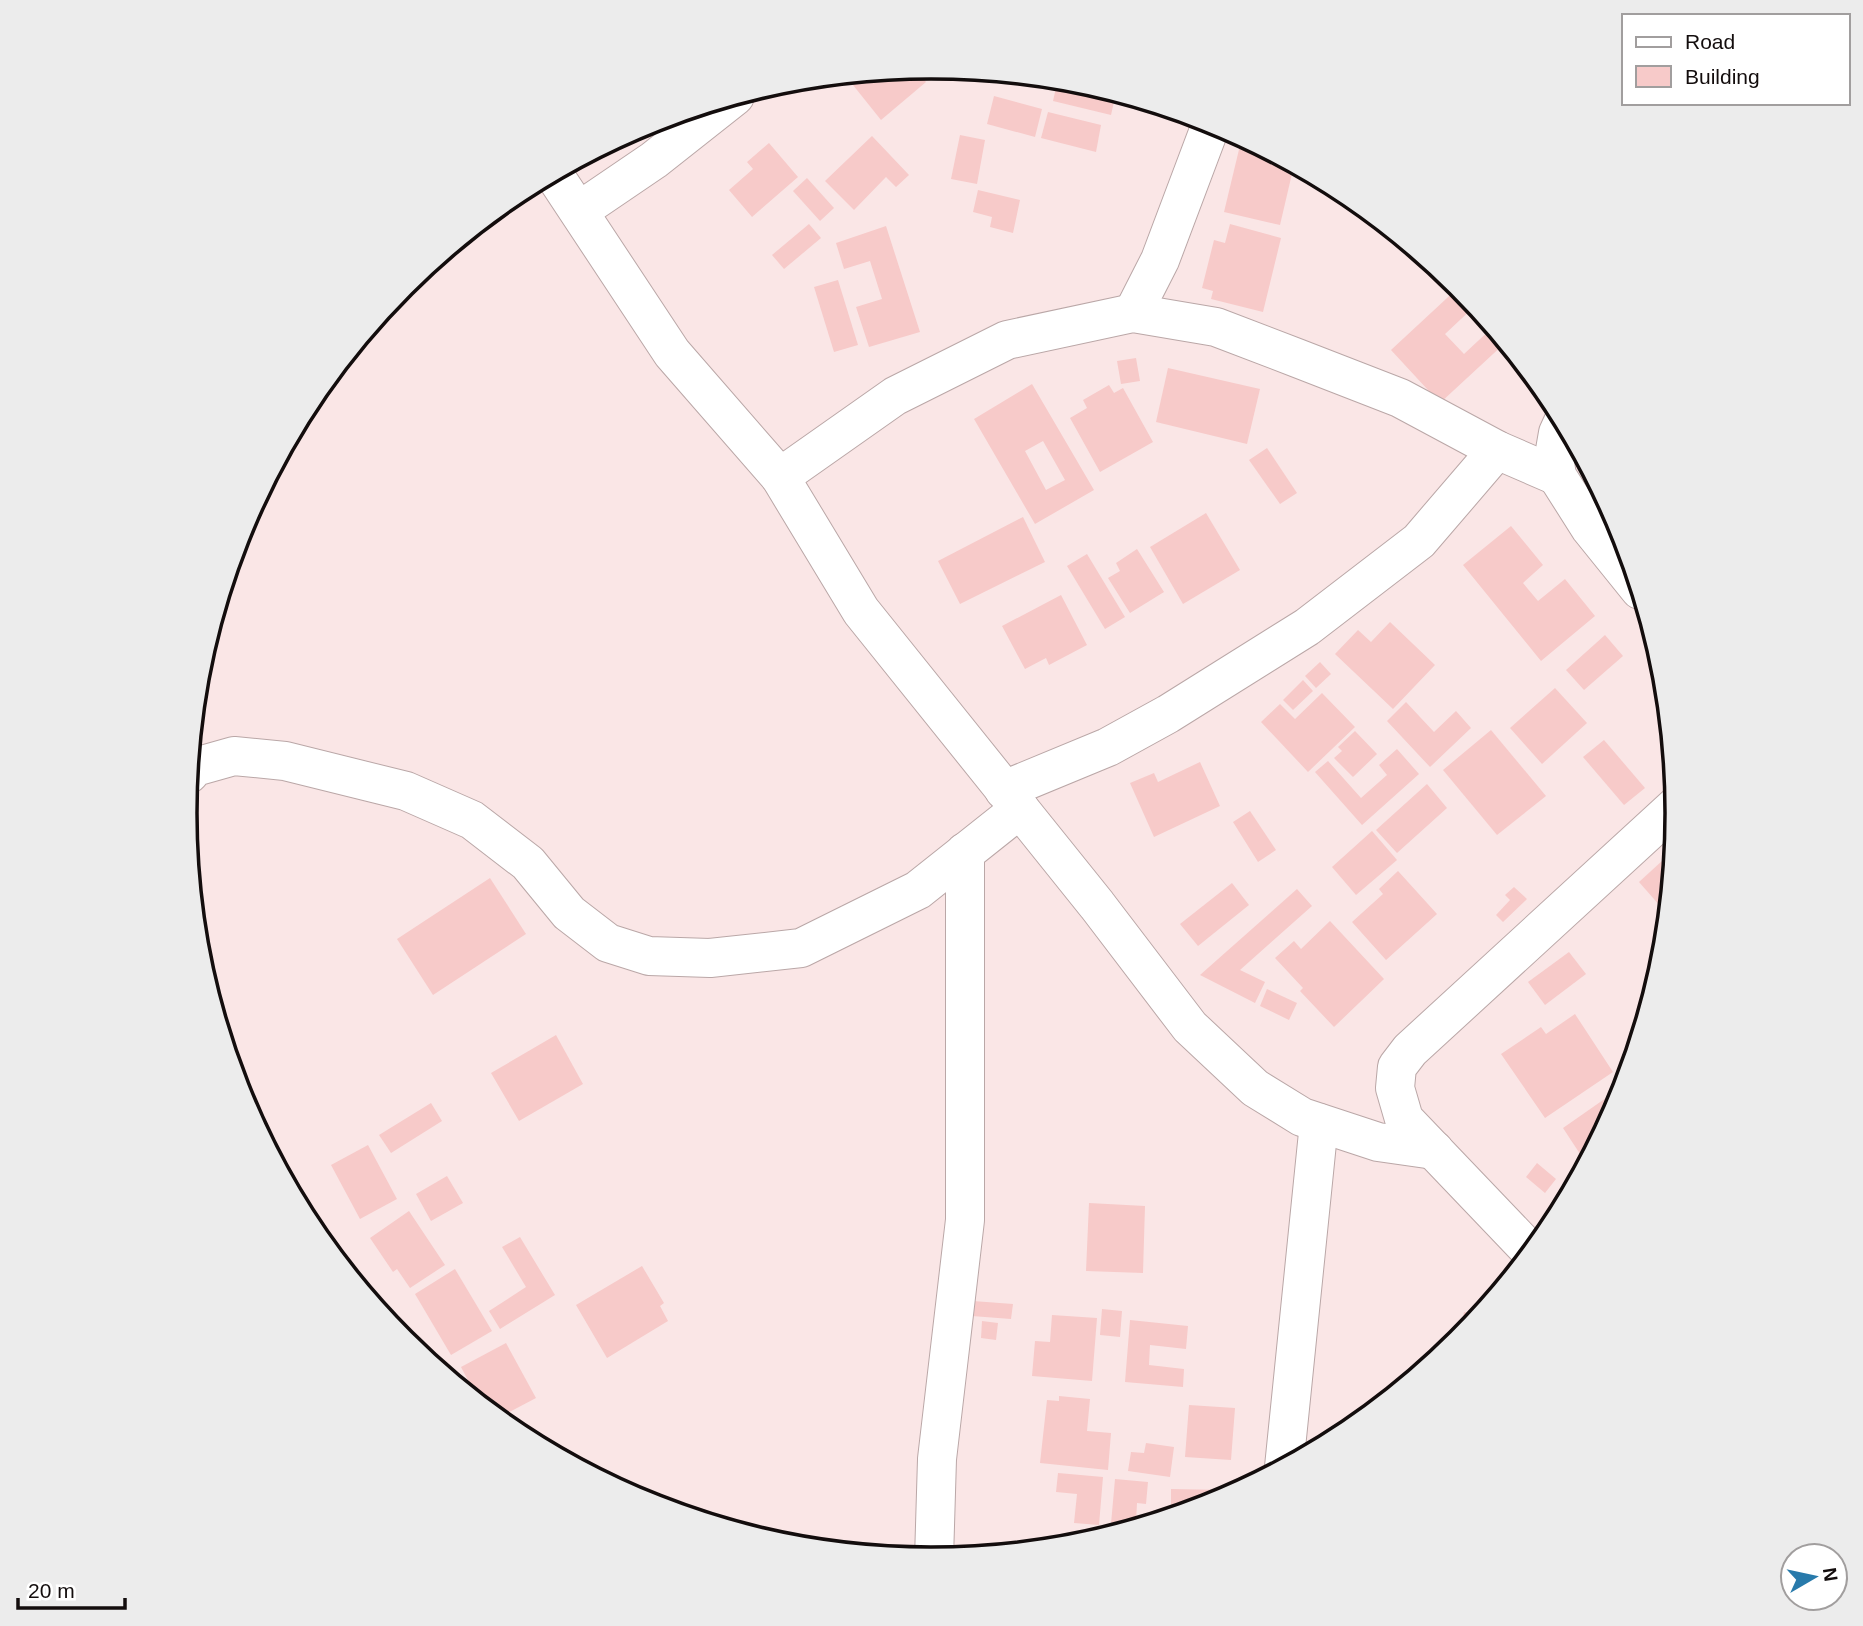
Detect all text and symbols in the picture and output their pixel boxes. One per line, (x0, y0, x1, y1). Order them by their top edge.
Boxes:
legend (1622, 14, 1849, 105)
text: Road (1685, 30, 1735, 53)
text: Building (1685, 65, 1760, 88)
north arrow (1779, 1542, 1849, 1612)
scale bar (18, 1566, 124, 1610)
text: N (1819, 1566, 1842, 1583)
text: 20 m (28, 1579, 75, 1602)

